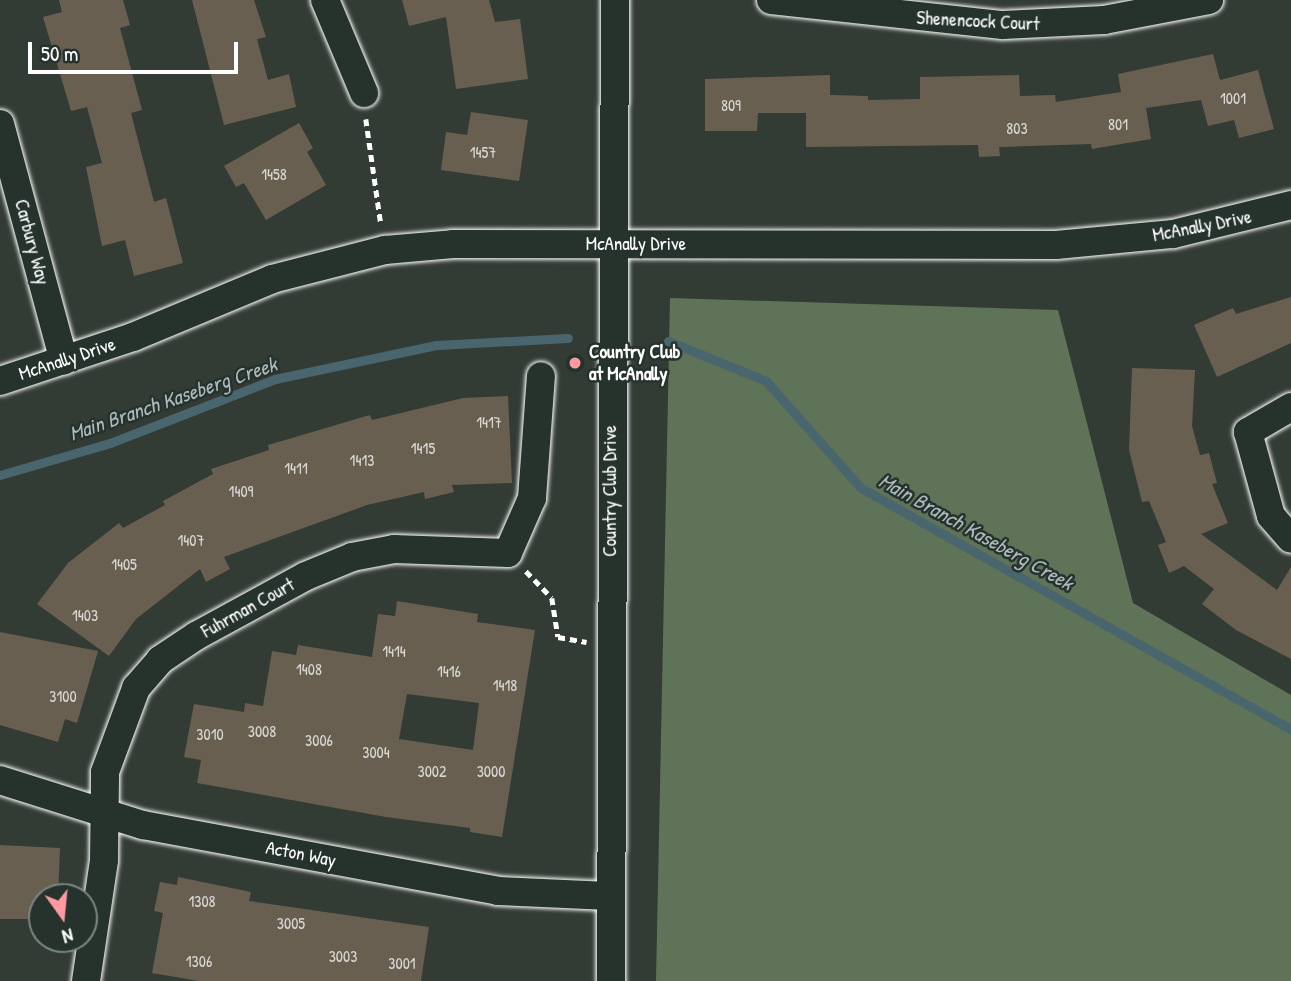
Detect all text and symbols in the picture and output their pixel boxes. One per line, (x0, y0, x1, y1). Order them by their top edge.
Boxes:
street label: Shenencock Court (916, 6, 1040, 36)
scale bar (32, 28, 242, 72)
text: 50 m (41, 39, 78, 68)
house number: 1001 (1220, 88, 1246, 108)
house number: 809 (721, 95, 741, 115)
house number: 801 (1108, 114, 1128, 134)
house number: 803 (1006, 118, 1028, 138)
house number: 1457 (470, 142, 496, 162)
house number: 1458 (261, 164, 287, 184)
street label: Carbury Way (10, 197, 54, 287)
street label: McAnally Drive (1151, 205, 1253, 247)
street label: McAnally Drive (586, 233, 686, 255)
street label: McAnally Drive (16, 333, 118, 385)
place label: Country Club at McAnally (589, 341, 680, 385)
water label: Main Branch Kaseberg Creek (66, 352, 280, 446)
marker: Country Club at McAnally (567, 355, 583, 371)
house number: 1417 (476, 412, 502, 432)
street label: Country Club Drive (599, 425, 621, 557)
house number: 1415 (411, 438, 435, 458)
house number: 1413 (350, 450, 374, 470)
house number: 1411 (284, 458, 308, 478)
water label: Main Branch Kaseberg Creek (875, 468, 1077, 596)
house number: 1409 (229, 481, 253, 501)
house number: 1407 (178, 530, 204, 550)
house number: 1405 (111, 554, 137, 574)
street label: Fuhrman Court (197, 573, 299, 643)
house number: 1403 (72, 605, 98, 625)
house number: 1414 (382, 641, 406, 661)
house number: 1408 (296, 659, 322, 679)
house number: 1416 (437, 661, 461, 681)
house number: 1418 (493, 675, 517, 695)
house number: 3100 (49, 686, 77, 706)
house number: 3008 (248, 721, 276, 741)
house number: 3010 (196, 724, 224, 744)
house number: 3006 (305, 730, 333, 750)
house number: 3004 (362, 742, 390, 762)
house number: 3002 (418, 761, 446, 781)
house number: 3000 (477, 761, 505, 781)
street label: Acton Way (264, 836, 338, 872)
north arrow (28, 883, 98, 953)
house number: 1308 (188, 891, 216, 911)
house number: 3005 (277, 913, 305, 933)
text: N (60, 922, 76, 950)
house number: 3003 (329, 946, 357, 966)
house number: 1306 (186, 951, 212, 971)
house number: 3001 (388, 953, 416, 973)

